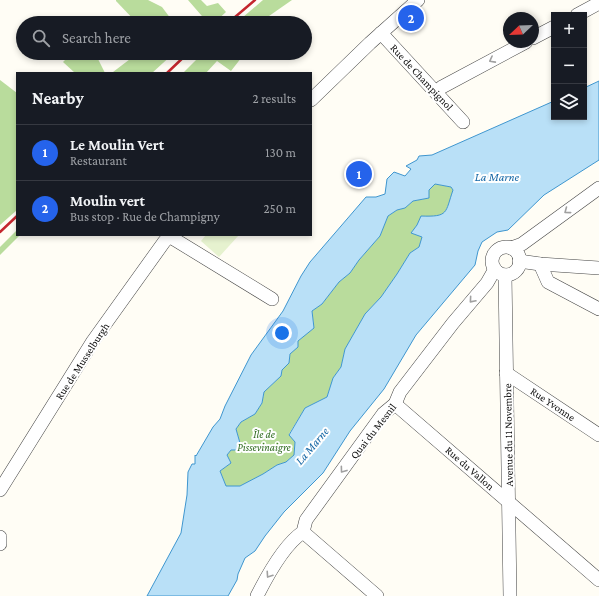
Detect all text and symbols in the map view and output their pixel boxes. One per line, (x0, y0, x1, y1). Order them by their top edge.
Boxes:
pin: 2 (398, 3, 424, 33)
north arrow (503, 12, 539, 48)
map controls (551, 12, 587, 120)
button: + (551, 12, 587, 48)
search box (16, 16, 312, 60)
icon: search (30, 27, 52, 49)
text: Search here (62, 30, 131, 46)
street label: Rue de Champignol (388, 41, 456, 113)
button: − (551, 48, 587, 84)
one-way arrow (489, 56, 496, 63)
button: layers (551, 84, 587, 120)
text: Nearby (32, 89, 84, 108)
text: 2 results (253, 91, 296, 106)
text: Le Moulin Vert (70, 137, 164, 153)
text: 1 (43, 145, 47, 160)
text: 130 m (265, 145, 296, 160)
text: Restaurant (70, 153, 127, 168)
pin: 1 (346, 159, 372, 189)
water label: La Marne (475, 170, 520, 184)
text: Moulin vert (70, 193, 145, 209)
text: 2 (42, 201, 48, 216)
text: 250 m (263, 201, 296, 216)
one-way arrow (565, 206, 572, 213)
text: Bus stop · Rue de Champigny (70, 209, 220, 224)
one-way arrow (470, 296, 477, 303)
street label: Rue de Musselburgh (53, 320, 112, 402)
your location (272, 323, 292, 343)
street label: Avenue du 11 Novembre (501, 383, 515, 487)
street label: Rue Yvonne (528, 385, 578, 423)
street label: Quai du Mesnil (348, 401, 398, 461)
water label: La Marne (292, 424, 332, 467)
park label: Île de Pissevinaigre (237, 428, 292, 454)
street label: Rue du Vallon (443, 444, 497, 492)
one-way arrow (341, 466, 348, 473)
one-way arrow (266, 571, 274, 578)

